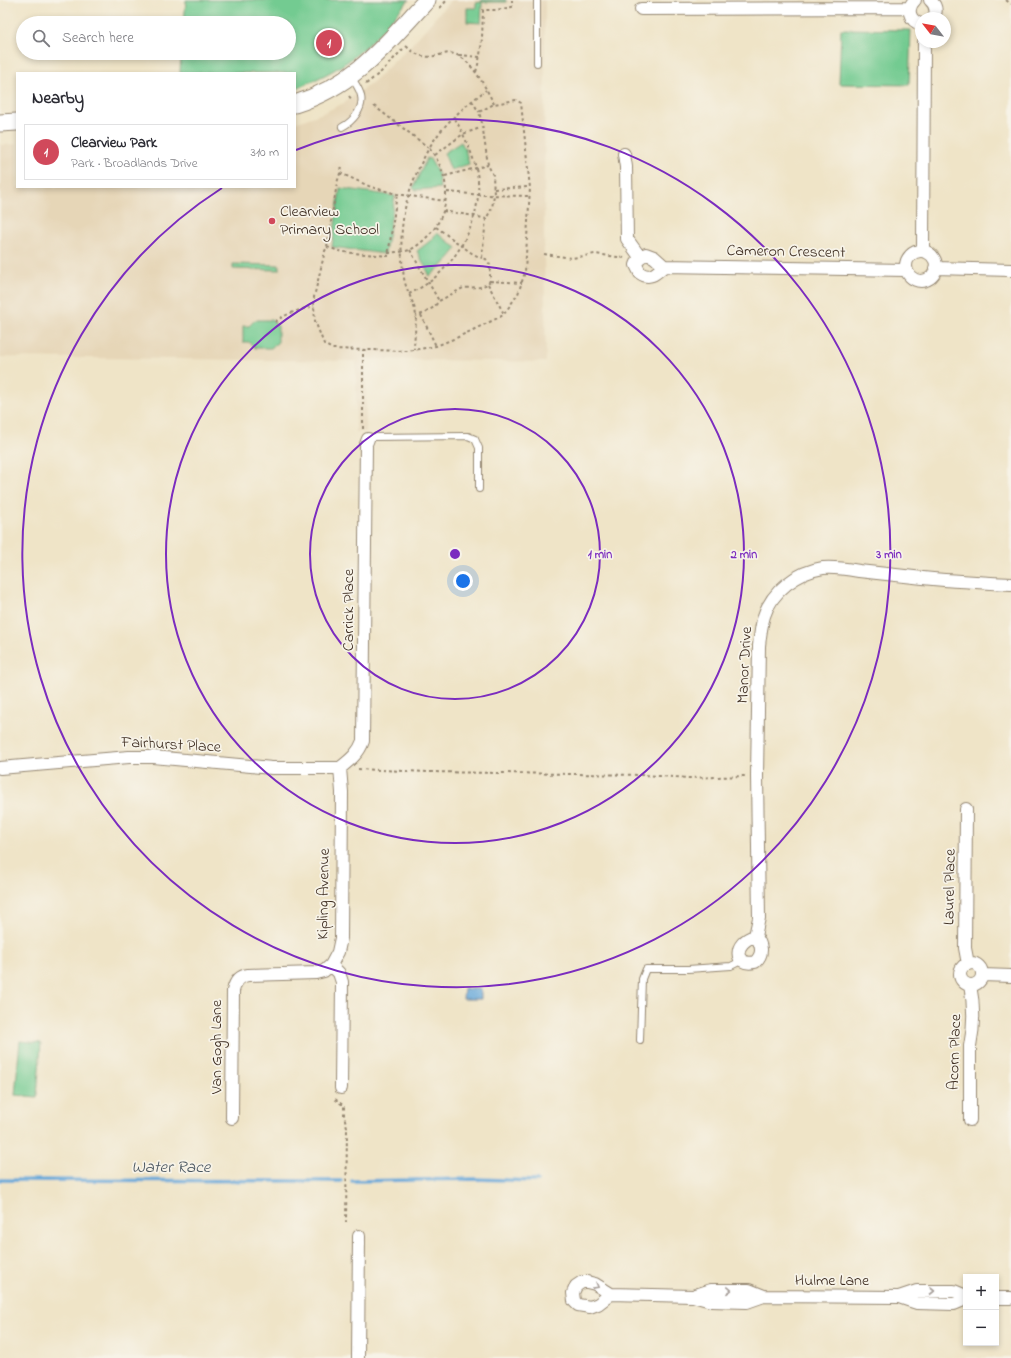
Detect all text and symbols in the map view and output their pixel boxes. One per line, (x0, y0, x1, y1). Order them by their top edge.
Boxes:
north arrow (915, 12, 951, 48)
search box (16, 16, 296, 60)
icon: search (30, 27, 52, 49)
text: Search here (62, 27, 134, 49)
pin: 1 (316, 28, 342, 58)
text: Nearby (32, 86, 84, 111)
text: Clearview Park (71, 132, 157, 154)
text: 1 (44, 143, 48, 162)
text: 310 m (251, 143, 279, 162)
text: Park · Broadlands Drive (71, 154, 198, 173)
place label: Clearview Primary School (280, 200, 379, 242)
marker: Clearview Primary School (267, 216, 277, 226)
street label: Cameron Crescent (726, 239, 846, 265)
text: 1 min (588, 546, 612, 564)
text: 2 min (730, 546, 757, 564)
text: 3 min (875, 546, 902, 564)
centre of rings (448, 547, 462, 561)
street label: Carrick Place (337, 568, 361, 651)
your location (453, 571, 473, 591)
street label: Manor Drive (731, 625, 759, 704)
street label: Fairhurst Place (119, 730, 222, 760)
street label: Kipling Avenue (311, 847, 337, 940)
street label: Laurel Place (937, 848, 963, 925)
street label: Van Gogh Lane (205, 999, 229, 1095)
street label: Acorn Place (942, 1013, 968, 1090)
water label: Water Race (132, 1155, 212, 1180)
street label: Hulme Lane (795, 1269, 870, 1293)
map controls (963, 1274, 999, 1346)
button: + (963, 1274, 999, 1310)
one-way arrow (592, 1281, 599, 1289)
one-way arrow (726, 1286, 732, 1294)
one-way arrow (929, 1287, 935, 1295)
button: − (963, 1310, 999, 1346)

